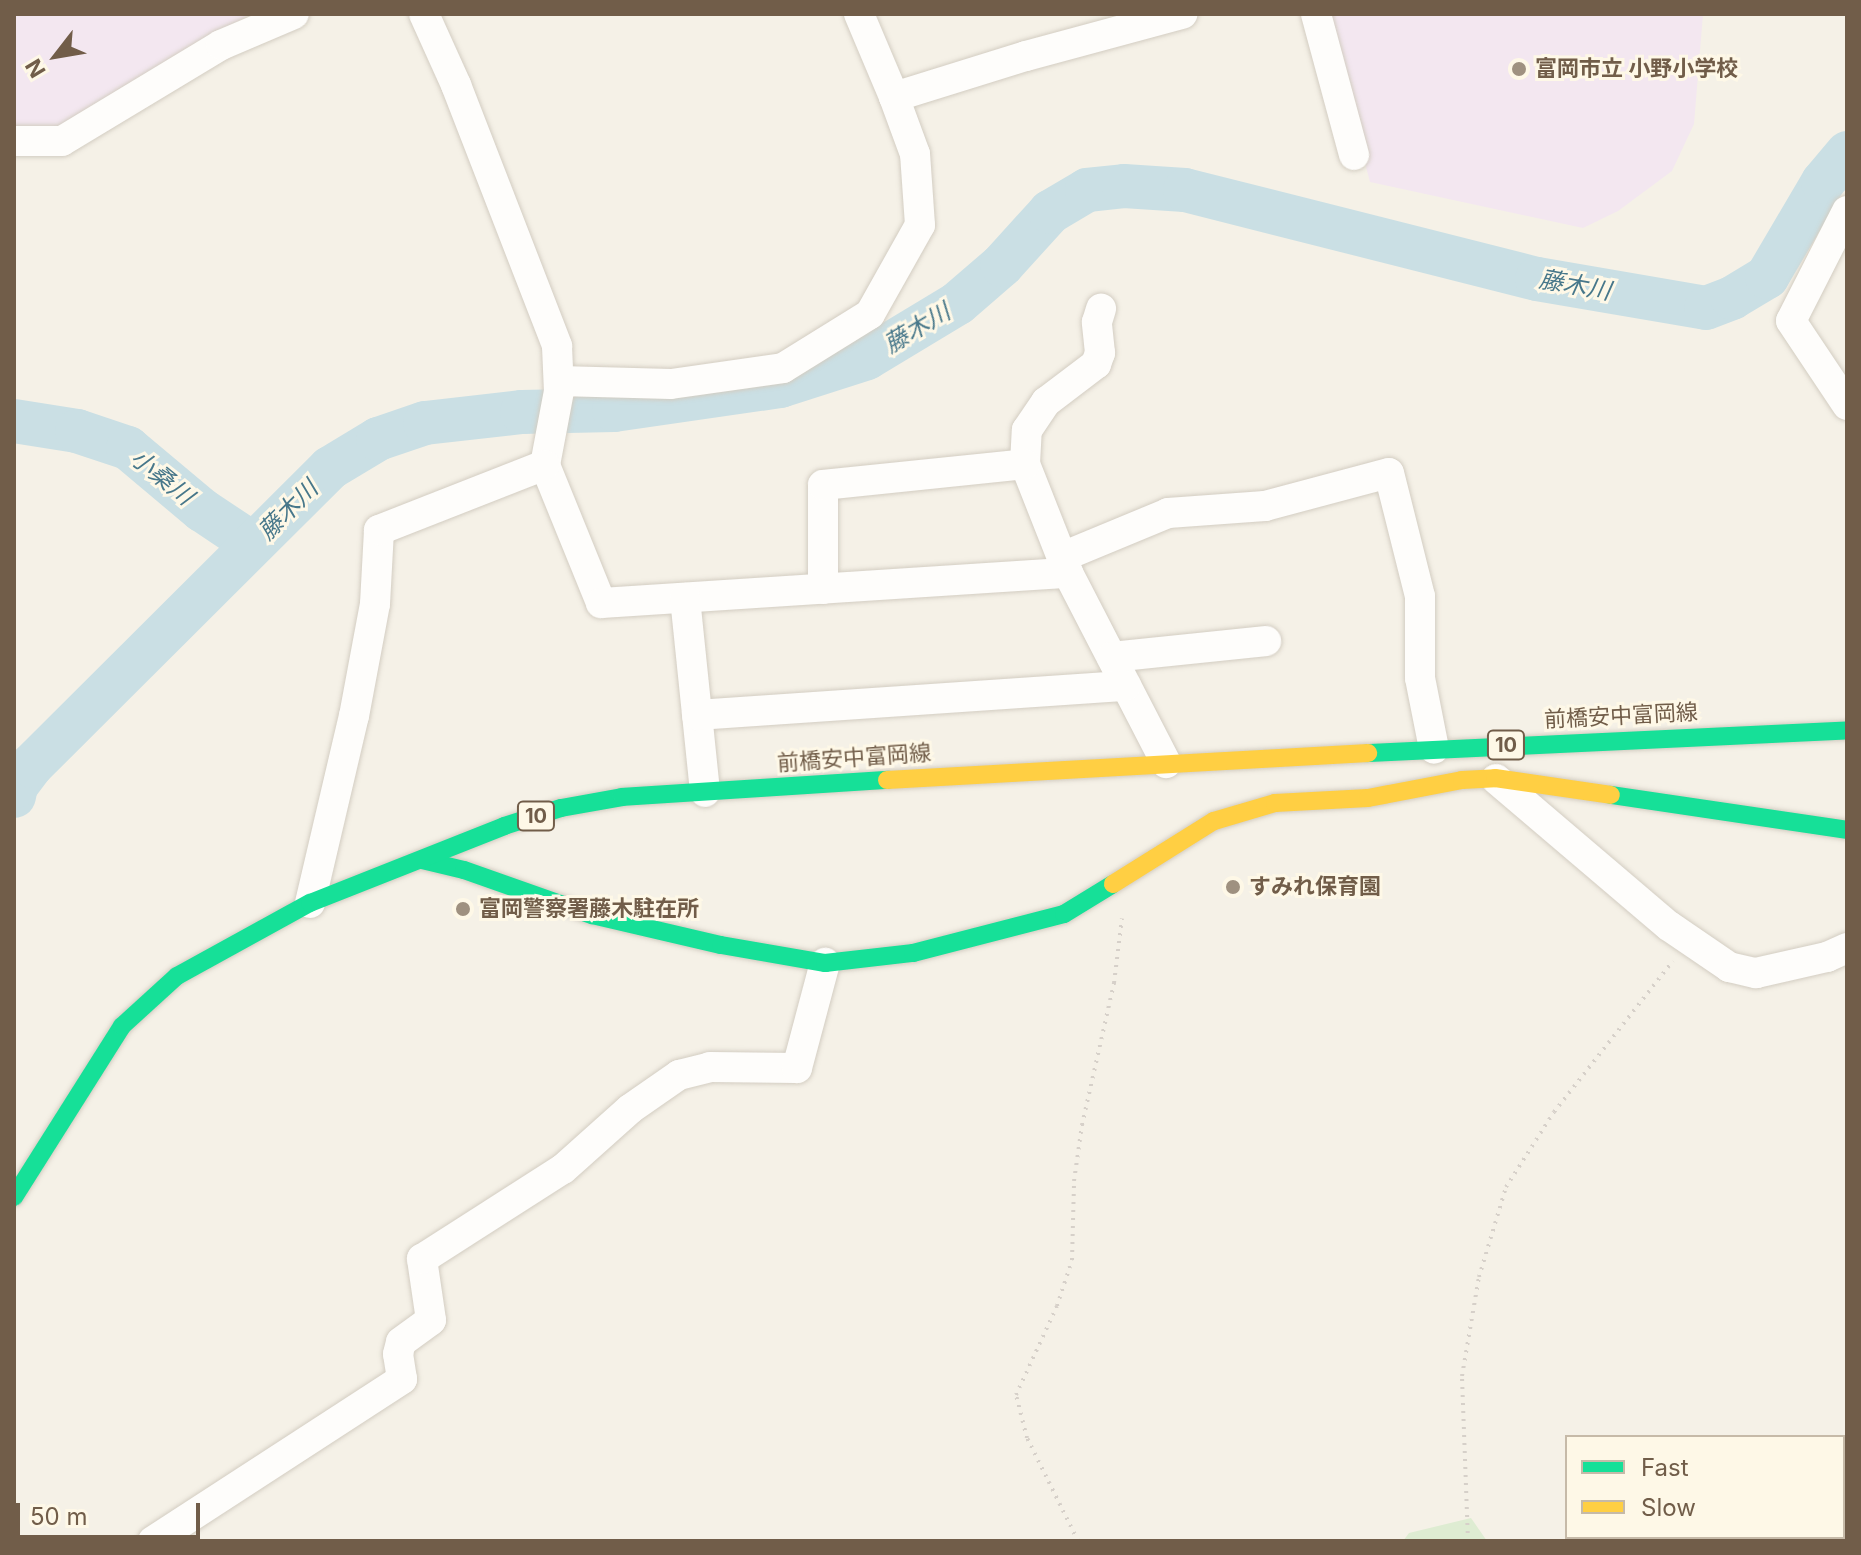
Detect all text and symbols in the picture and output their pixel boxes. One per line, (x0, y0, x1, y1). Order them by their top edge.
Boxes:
north arrow (16, 16, 96, 96)
text: N (20, 54, 51, 82)
place label: 富岡市立 小野小学校 (1535, 56, 1738, 82)
marker: 富岡市立 小野小学校 (1510, 60, 1528, 78)
water label: 藤木川 (1537, 265, 1613, 305)
water label: 藤木川 (879, 297, 955, 359)
water label: 小桑川 (125, 443, 199, 511)
water label: 藤木川 (252, 474, 324, 546)
street label: 前橋安中富岡線 (1543, 699, 1699, 733)
road number: 10 (1486, 729, 1526, 761)
street label: 前橋安中富岡線 (776, 739, 932, 777)
road number: 10 (516, 800, 556, 832)
place label: すみれ保育園 (1249, 874, 1381, 900)
marker: すみれ保育園 (1224, 878, 1242, 896)
place label: 富岡警察署藤木駐在所 (479, 896, 699, 922)
marker: 富岡警察署藤木駐在所 (454, 900, 472, 918)
legend (1565, 1435, 1845, 1539)
text: Fast (1641, 1453, 1689, 1482)
scale bar (20, 1487, 204, 1537)
text: Slow (1641, 1493, 1696, 1522)
text: 50 m (30, 1502, 88, 1531)

